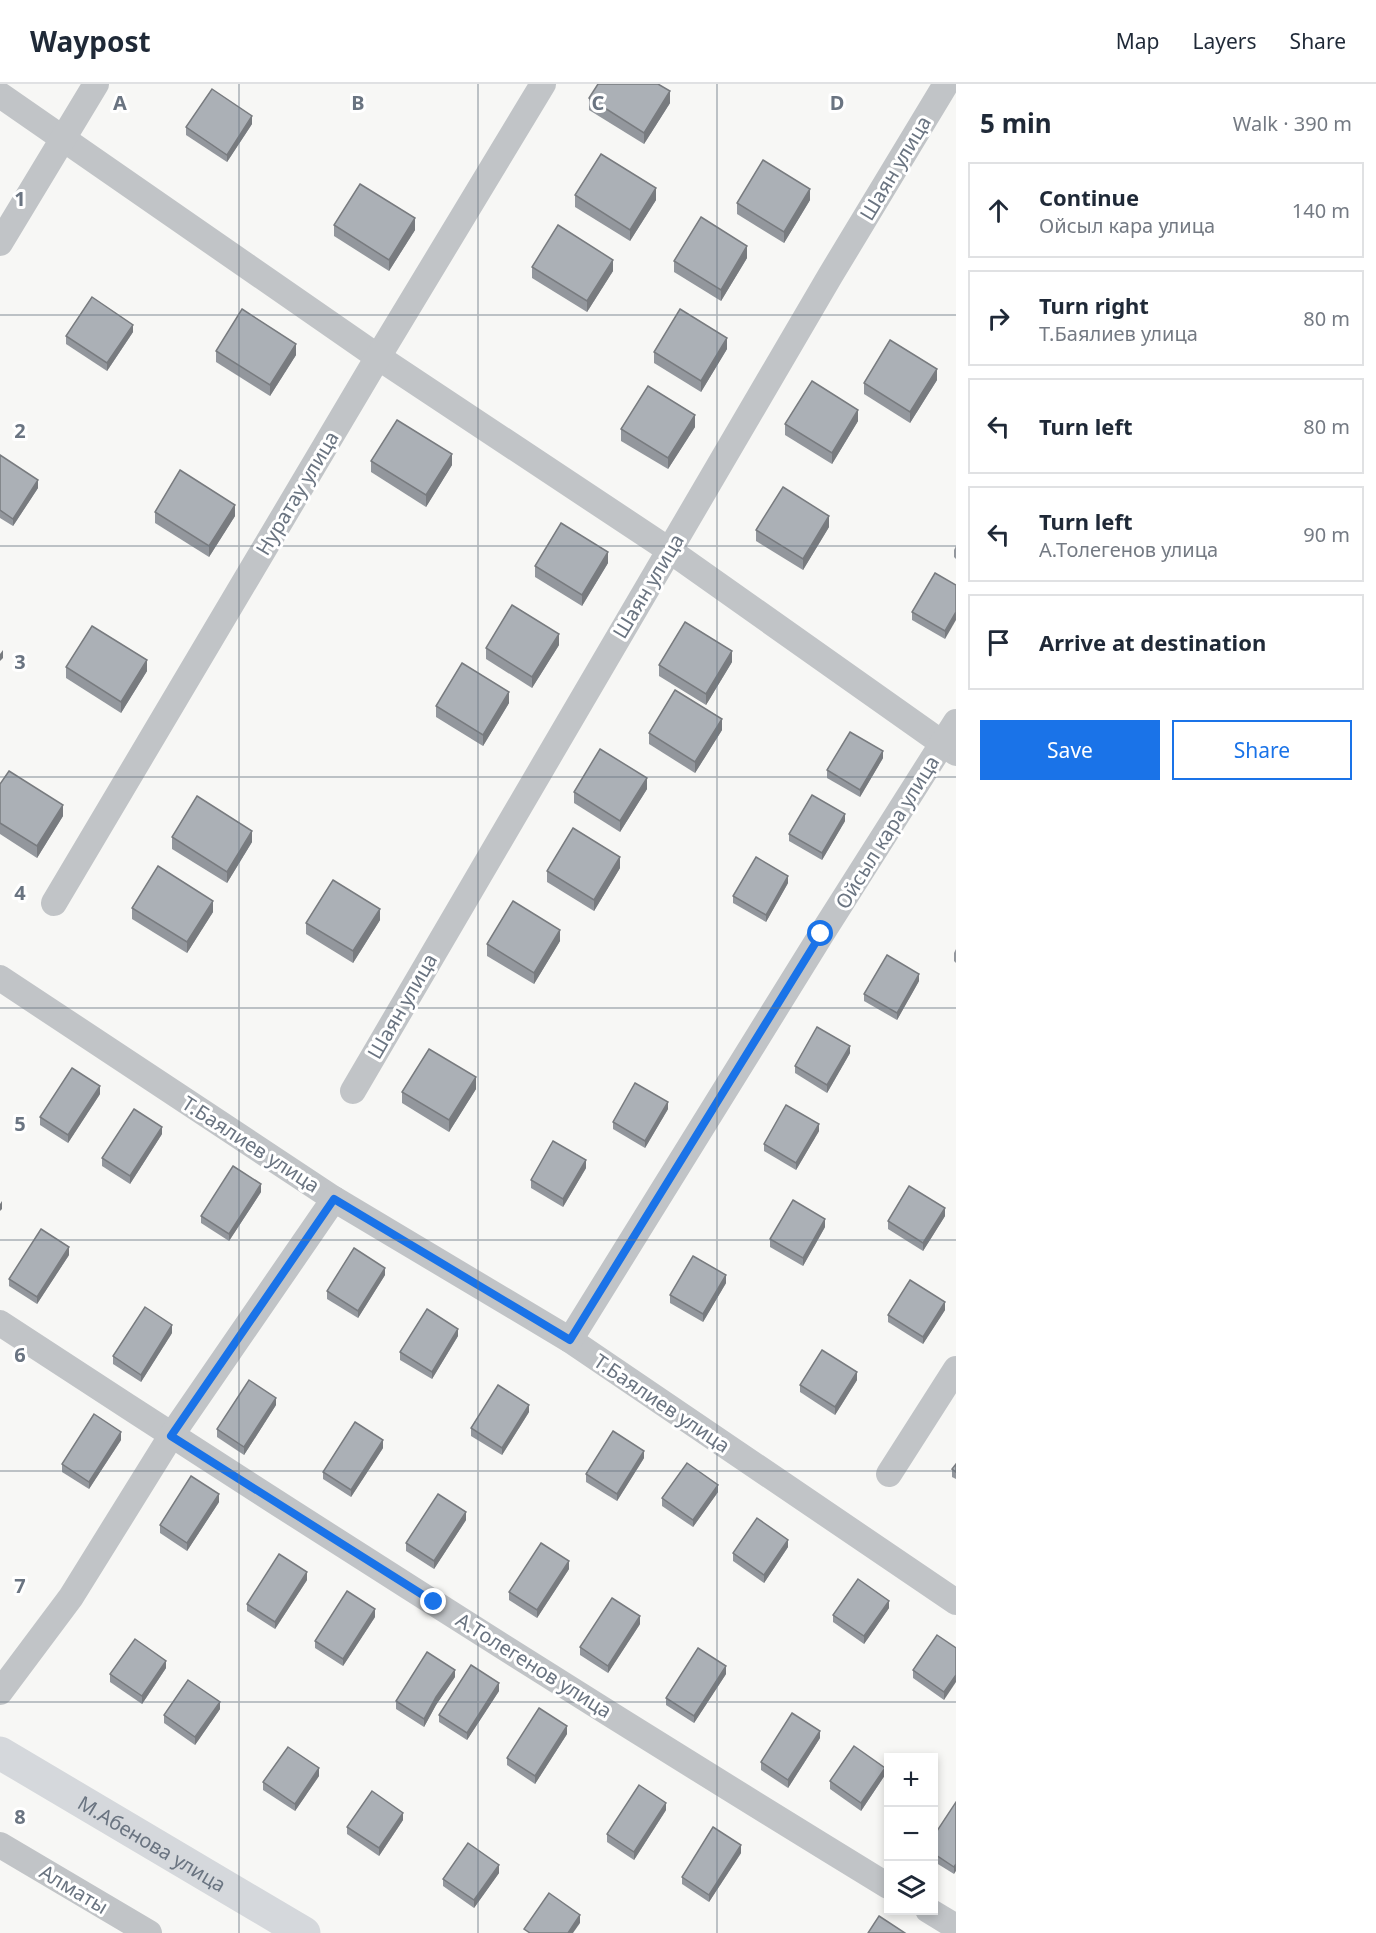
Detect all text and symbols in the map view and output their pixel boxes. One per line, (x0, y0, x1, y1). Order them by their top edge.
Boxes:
text: Waypost (30, 22, 151, 60)
text: Map (1116, 27, 1160, 55)
text: Layers (1193, 27, 1257, 55)
text: Share (1290, 27, 1346, 55)
text: A (113, 89, 127, 116)
text: B (351, 89, 365, 116)
text: C (592, 89, 605, 116)
text: D (830, 89, 844, 116)
text: 5 min (980, 105, 1052, 141)
text: Walk · 390 m (1233, 110, 1352, 137)
street label: Шаян улица (853, 111, 937, 225)
text: Continue (1039, 182, 1139, 212)
text: 1 (14, 185, 26, 212)
icon: ahead (982, 194, 1015, 227)
text: 140 m (1292, 197, 1350, 224)
text: Ойсыл кара улица (1039, 212, 1215, 239)
text: Turn right (1039, 290, 1149, 320)
icon: right (982, 302, 1015, 335)
text: 80 m (1303, 305, 1350, 332)
text: Т.Баялиев улица (1039, 320, 1198, 347)
icon: left (982, 410, 1015, 443)
text: Turn left (1039, 411, 1133, 441)
text: 80 m (1303, 413, 1350, 440)
text: 2 (14, 417, 26, 444)
street label: Нуратау улица (249, 426, 345, 560)
text: Turn left (1039, 506, 1133, 536)
icon: left (982, 518, 1015, 551)
text: 90 m (1303, 521, 1350, 548)
street label: Шаян улица (606, 529, 690, 643)
text: А.Толегенов улица (1039, 536, 1218, 563)
icon: arrive (982, 626, 1015, 659)
text: Arrive at destination (1039, 627, 1266, 657)
text: 3 (14, 648, 26, 675)
button: Save (980, 720, 1160, 780)
button: Share (1172, 720, 1352, 780)
street label: Ойсыл кара улица (829, 750, 945, 914)
text: 4 (14, 879, 26, 906)
route start (807, 920, 833, 946)
street label: Шаян улица (361, 948, 443, 1064)
street label: Т.Баялиев улица (177, 1089, 325, 1199)
text: 5 (14, 1110, 26, 1137)
text: 6 (14, 1341, 26, 1368)
street label: Т.Баялиев улица (589, 1347, 735, 1459)
text: 7 (14, 1572, 26, 1599)
route end (420, 1588, 446, 1614)
street label: А.Толегенов улица (451, 1606, 617, 1724)
map controls (884, 1753, 938, 1915)
button: + (884, 1753, 938, 1807)
street label: М.Абенова улица (73, 1789, 231, 1898)
text: 8 (14, 1803, 26, 1830)
button: − (884, 1807, 938, 1861)
street label: Алматы (35, 1858, 113, 1920)
button: layers (884, 1861, 938, 1915)

